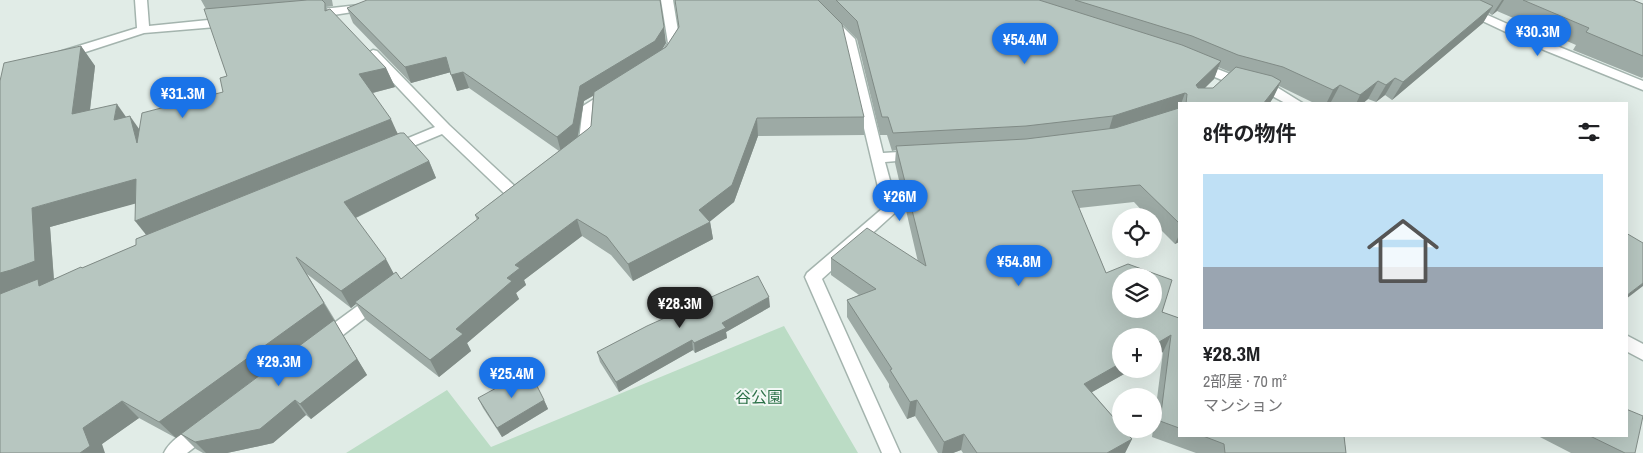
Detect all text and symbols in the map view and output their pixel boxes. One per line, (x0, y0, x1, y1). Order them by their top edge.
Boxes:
pin: ¥30.3M (1497, 15, 1579, 57)
text: ¥30.3M (1516, 20, 1560, 42)
pin: ¥54.4M (984, 22, 1066, 65)
text: ¥54.4M (1003, 28, 1047, 50)
pin: ¥31.3M (142, 76, 224, 119)
text: ¥31.3M (161, 82, 205, 104)
icon: filters (1575, 118, 1603, 146)
text: 8件の物件 (1203, 119, 1297, 148)
pin: ¥26M (870, 180, 930, 222)
text: ¥26M (884, 185, 916, 207)
icon: home (1358, 206, 1448, 296)
map controls (1112, 208, 1162, 438)
button: locate (1112, 208, 1162, 258)
pin: ¥54.8M (978, 244, 1060, 287)
text: ¥54.8M (997, 250, 1041, 272)
button: layers (1112, 268, 1162, 318)
pin: ¥28.3M (639, 286, 721, 329)
text: ¥28.3M (658, 292, 702, 314)
button: + (1112, 328, 1162, 378)
text: ¥28.3M (1203, 339, 1260, 368)
pin: ¥29.3M (238, 344, 320, 387)
text: ¥29.3M (257, 350, 301, 372)
pin: ¥25.4M (471, 356, 553, 399)
text: ¥25.4M (490, 362, 534, 384)
text: 2部屋 · 70 m² (1203, 370, 1287, 392)
park label: 谷公園 (735, 386, 783, 408)
button: − (1112, 388, 1162, 438)
text: マンション (1203, 394, 1283, 416)

